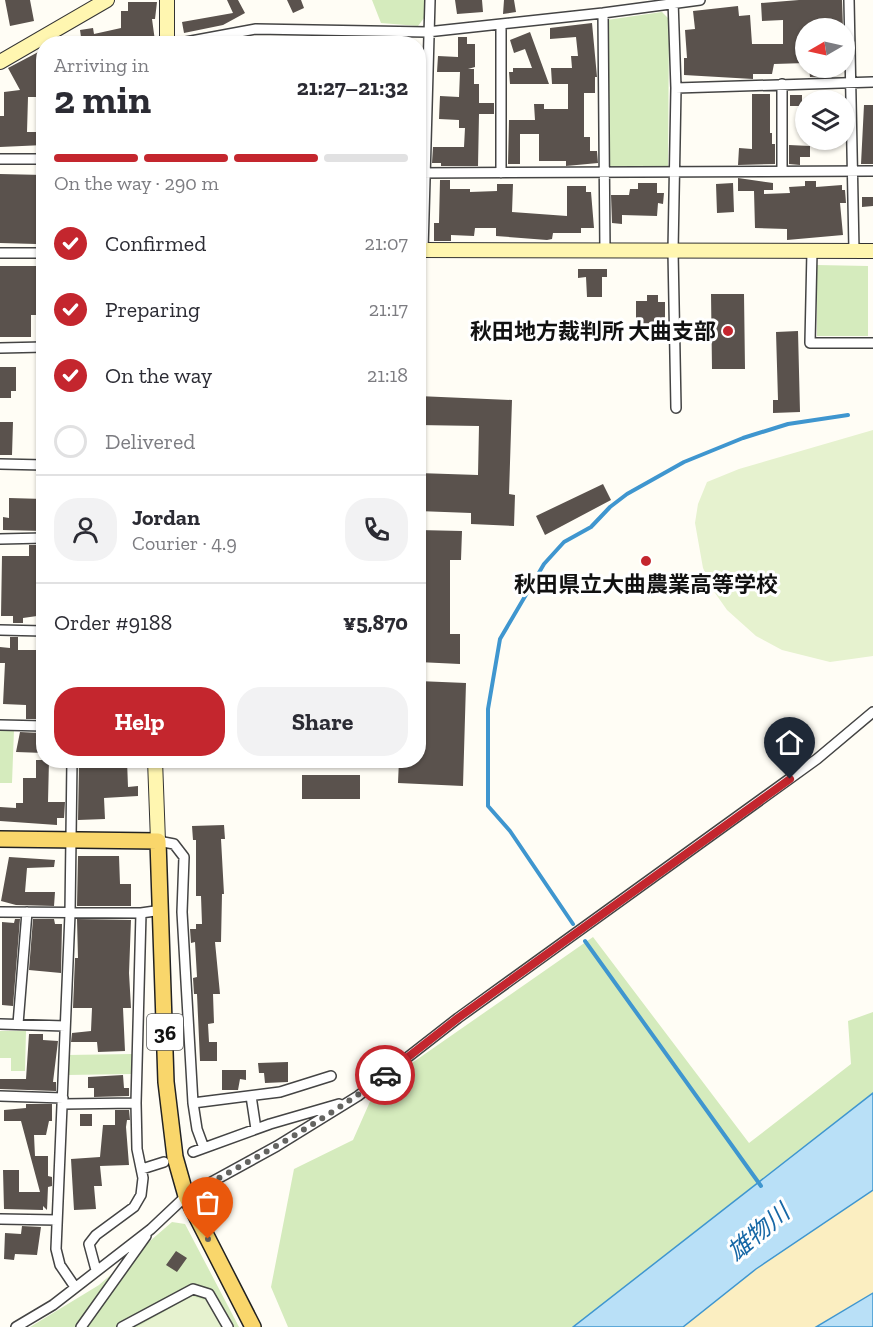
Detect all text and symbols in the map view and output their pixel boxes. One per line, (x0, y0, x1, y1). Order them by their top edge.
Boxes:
north arrow (795, 18, 855, 78)
map controls (795, 18, 855, 150)
text: Arriving in (54, 53, 149, 77)
text: 21:27–21:32 (297, 74, 408, 101)
text: 2 min (54, 76, 151, 123)
button: layers (795, 90, 855, 150)
text: On the way · 290 m (54, 171, 219, 195)
icon: check (54, 227, 87, 260)
text: Confirmed (105, 230, 206, 257)
text: 21:07 (365, 231, 408, 255)
icon: check (54, 293, 87, 326)
text: Preparing (105, 296, 200, 323)
text: 21:17 (369, 297, 408, 321)
place label: 秋田地方裁判所 大曲支部 (470, 318, 716, 345)
marker: 秋田地方裁判所 大曲支部 (721, 324, 735, 338)
icon: check (54, 359, 87, 392)
text: On the way (105, 362, 212, 389)
text: 21:18 (367, 363, 408, 387)
text: Delivered (105, 428, 195, 455)
button: person (54, 498, 117, 561)
button: phone (345, 498, 408, 561)
text: Jordan (132, 504, 200, 531)
text: Courier · 4.9 (132, 531, 237, 555)
marker: 秋田県立大曲農業高等学校 (639, 554, 653, 568)
place label: 秋田県立大曲農業高等学校 (514, 571, 778, 598)
text: Order #9188 (54, 609, 172, 636)
text: ¥5,870 (343, 609, 408, 636)
button: Help (54, 687, 225, 756)
button: Share (237, 687, 408, 756)
pin (764, 717, 815, 779)
icon: home (773, 726, 806, 759)
road number: 36 (147, 1014, 183, 1050)
courier (355, 1045, 415, 1105)
icon: car (369, 1059, 402, 1092)
pin (182, 1177, 233, 1239)
icon: bag (191, 1186, 224, 1219)
water label: 雄物川 (721, 1196, 797, 1266)

